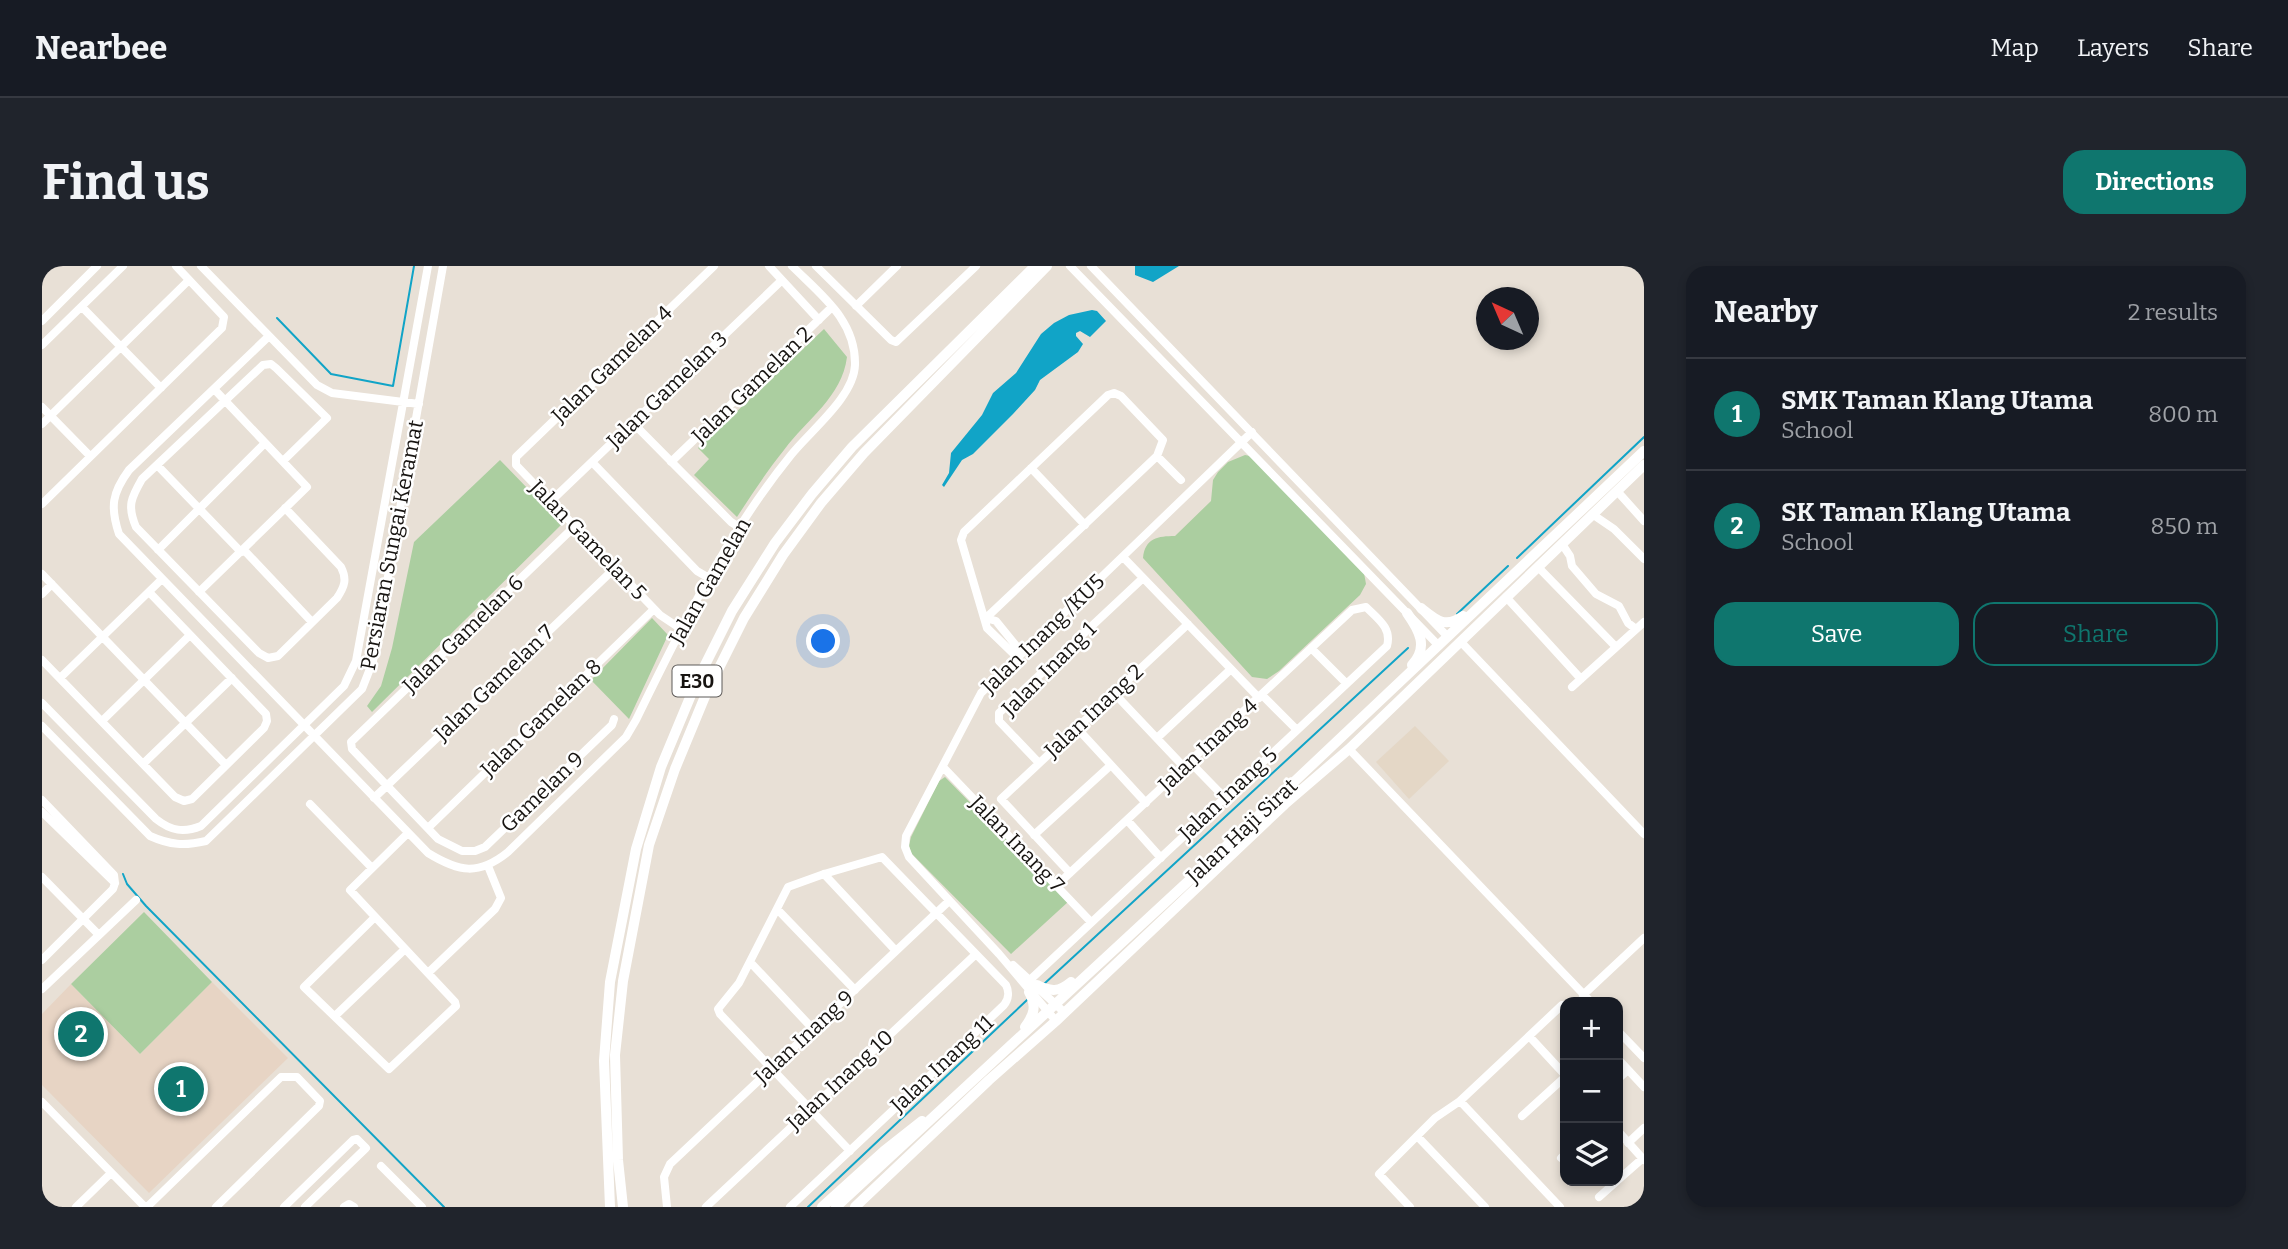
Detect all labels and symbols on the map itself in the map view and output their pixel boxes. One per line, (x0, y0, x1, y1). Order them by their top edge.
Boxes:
north arrow (1476, 287, 1539, 350)
street label: Jalan Gamelan 4 (545, 300, 678, 429)
street label: Jalan Gamelan 2 (686, 321, 818, 450)
street label: Jalan Gamelan 3 (601, 326, 733, 455)
street label: Persiaran Sungai Keramat (355, 417, 429, 672)
street label: Jalan Gamelan 5 (523, 474, 652, 605)
street label: Jalan Gamelan (663, 513, 757, 650)
street label: Jalan Inang /KU5 (975, 569, 1110, 700)
street label: Jalan Gamelan 6 (396, 570, 529, 699)
street label: Jalan Inang 1 (996, 616, 1102, 722)
street label: Jalan Gamelan 7 (428, 619, 560, 747)
your location (806, 624, 840, 658)
street label: Jalan Gamelan 8 (474, 654, 607, 783)
street label: Jalan Inang 2 (1038, 659, 1149, 764)
road number: E30 (672, 666, 722, 696)
street label: Jalan Inang 4 (1152, 692, 1263, 798)
street label: Jalan Inang 5 (1173, 742, 1283, 847)
street label: Gamelan 9 (495, 746, 589, 838)
street label: Jalan Haji Sirat (1180, 773, 1303, 890)
street label: Jalan Inang 7 (964, 789, 1070, 898)
street label: Jalan Inang 9 (748, 984, 859, 1090)
pin: 2 (58, 1008, 104, 1060)
street label: Jalan Inang 11 (884, 1009, 999, 1119)
street label: Jalan Inang 10 (781, 1024, 899, 1137)
pin: 1 (158, 1063, 204, 1115)

